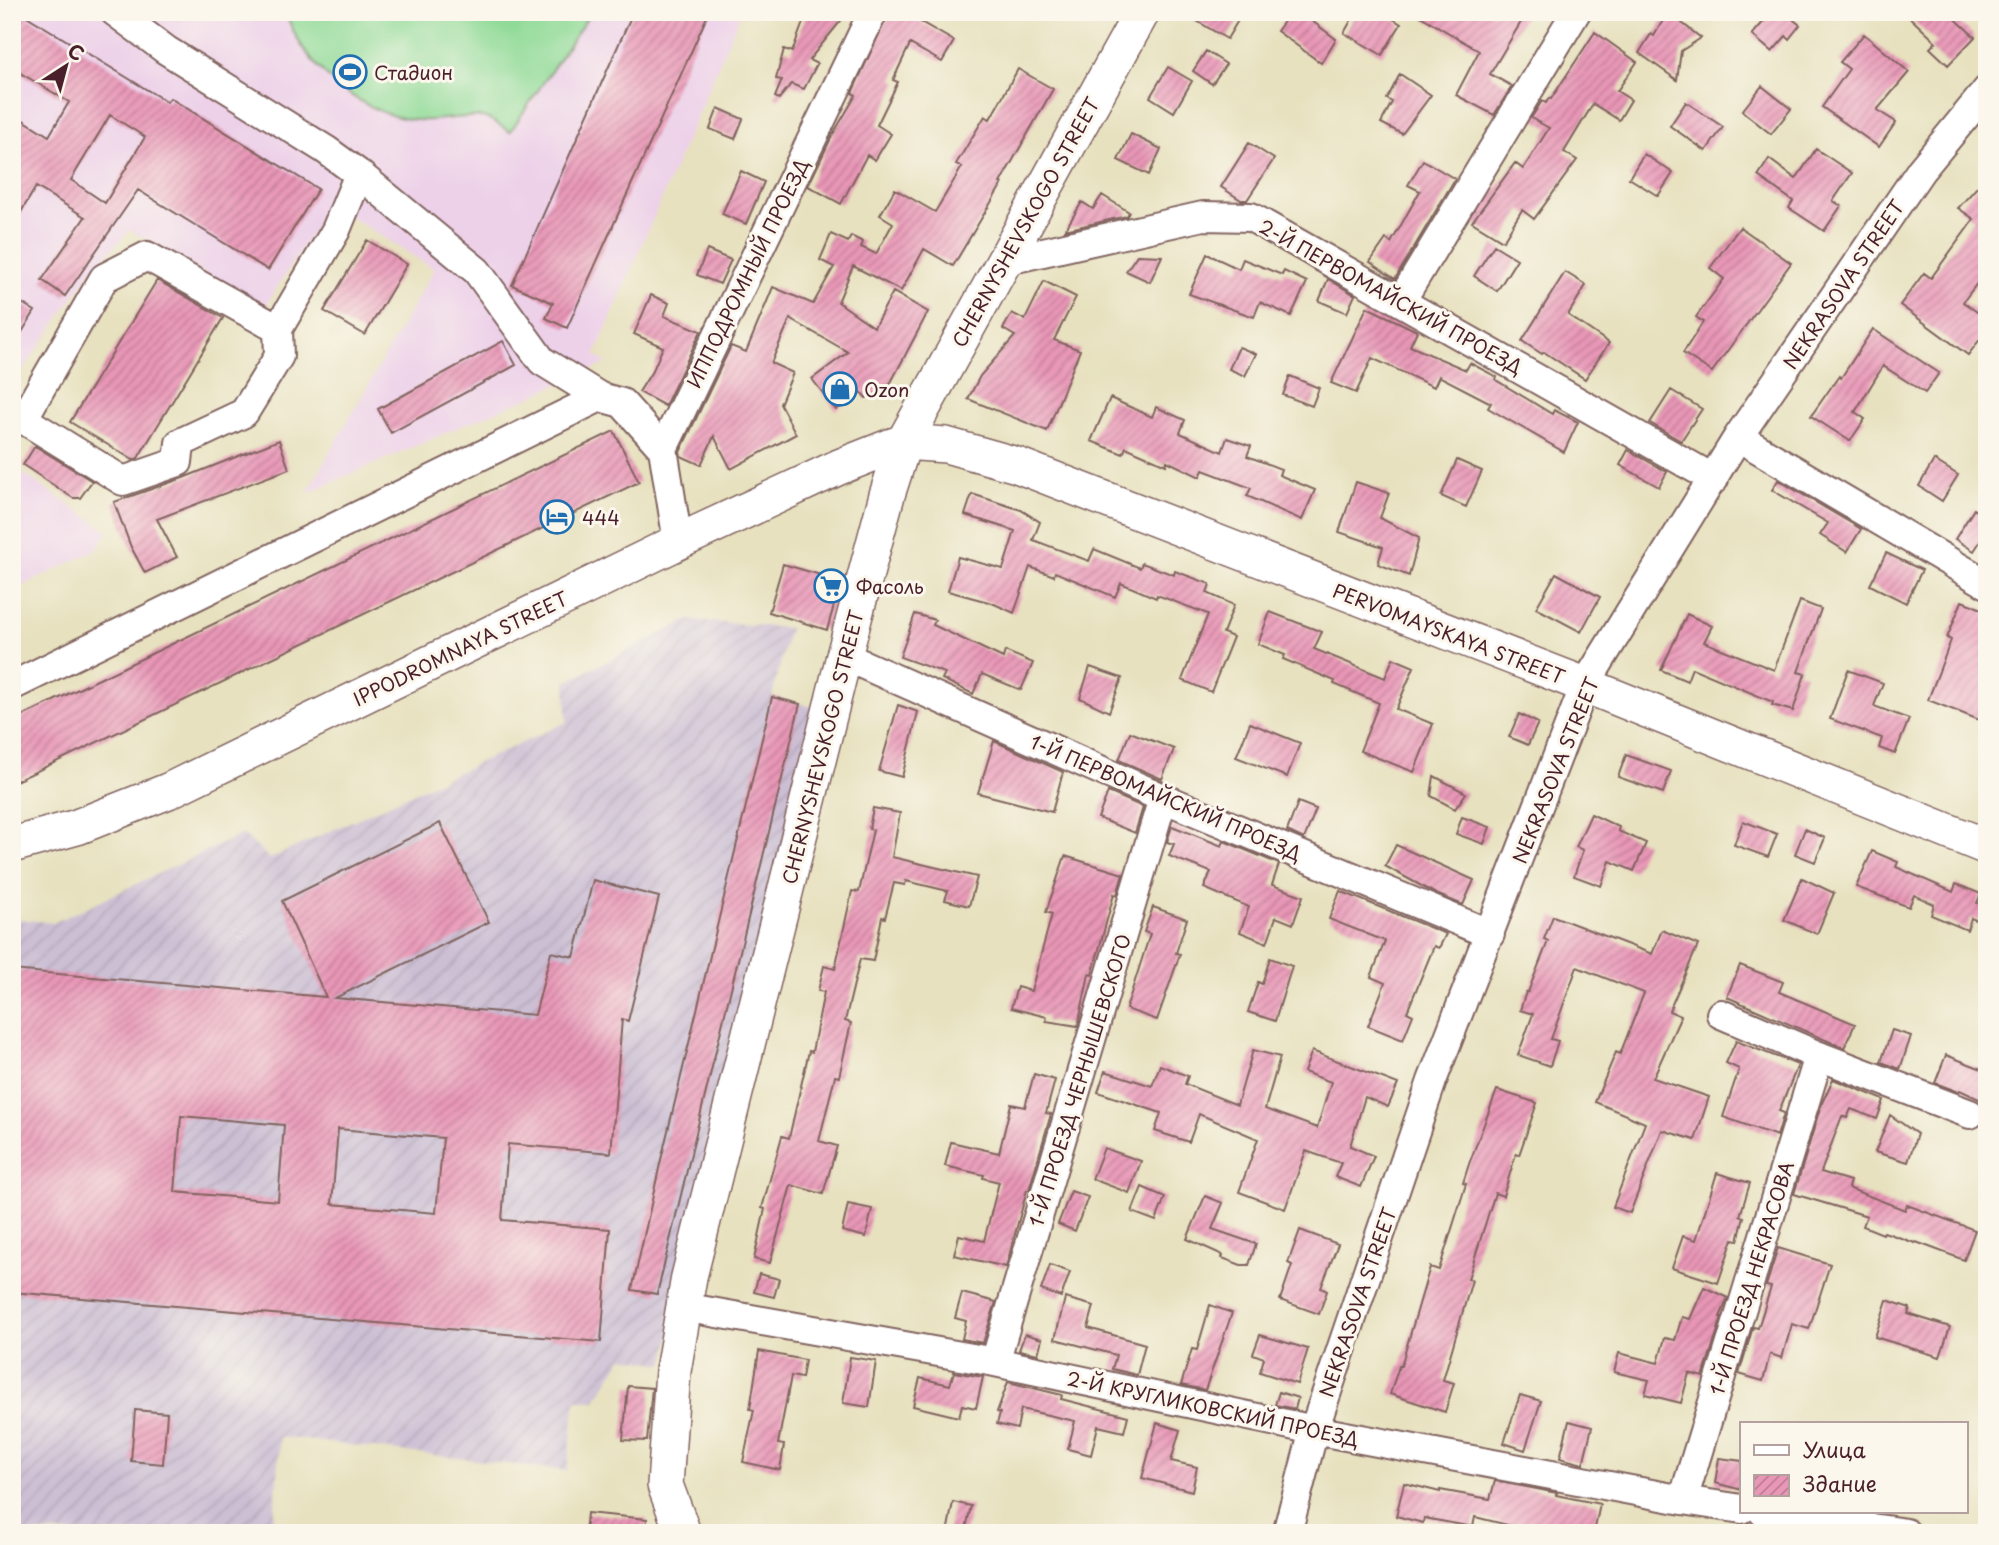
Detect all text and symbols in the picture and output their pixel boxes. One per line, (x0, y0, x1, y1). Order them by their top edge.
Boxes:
north arrow (32, 32, 102, 102)
text: С (63, 36, 91, 67)
sports icon: Стадион (331, 53, 369, 91)
place label: Стадион (374, 58, 453, 86)
street label: CHERNYSHEVSKOGO STREET (944, 92, 1106, 352)
street label: ИППОДРОМНЫЙ ПРОЕЗД (679, 153, 815, 392)
street label: NEKRASOVA STREET (1776, 194, 1910, 374)
street label: 2-Й ПЕРВОМАЙСКИЙ ПРОЕЗД (1254, 212, 1528, 380)
shop icon: Ozon (821, 370, 859, 408)
place label: Ozon (864, 375, 909, 403)
hotel icon: 444 (538, 498, 576, 536)
place label: 444 (582, 503, 620, 531)
supermarket icon: Фасоль (812, 567, 850, 605)
place label: Фасоль (856, 572, 924, 600)
street label: PERVOMAYSKAYA STREET (1329, 576, 1569, 690)
street label: IPPODROMNAYA STREET (348, 584, 572, 712)
street label: CHERNYSHEVSKOGO STREET (774, 607, 870, 887)
street label: NEKRASOVA STREET (1505, 673, 1605, 867)
street label: 1-Й ПЕРВОМАЙСКИЙ ПРОЕЗД (1026, 727, 1306, 867)
street label: 1-Й ПРОЕЗД ЧЕРНЫШЕВСКОГО (1021, 930, 1137, 1230)
street label: 1-Й ПРОЕЗД НЕКРАСОВА (1702, 1157, 1800, 1398)
street label: NEKRASOVA STREET (1311, 1204, 1403, 1400)
street label: 2-Й КРУГЛИКОВСКИЙ ПРОЕЗД (1065, 1363, 1362, 1453)
legend (1740, 1422, 1968, 1514)
text: Улица (1803, 1433, 1866, 1465)
text: Здание (1803, 1467, 1877, 1499)

